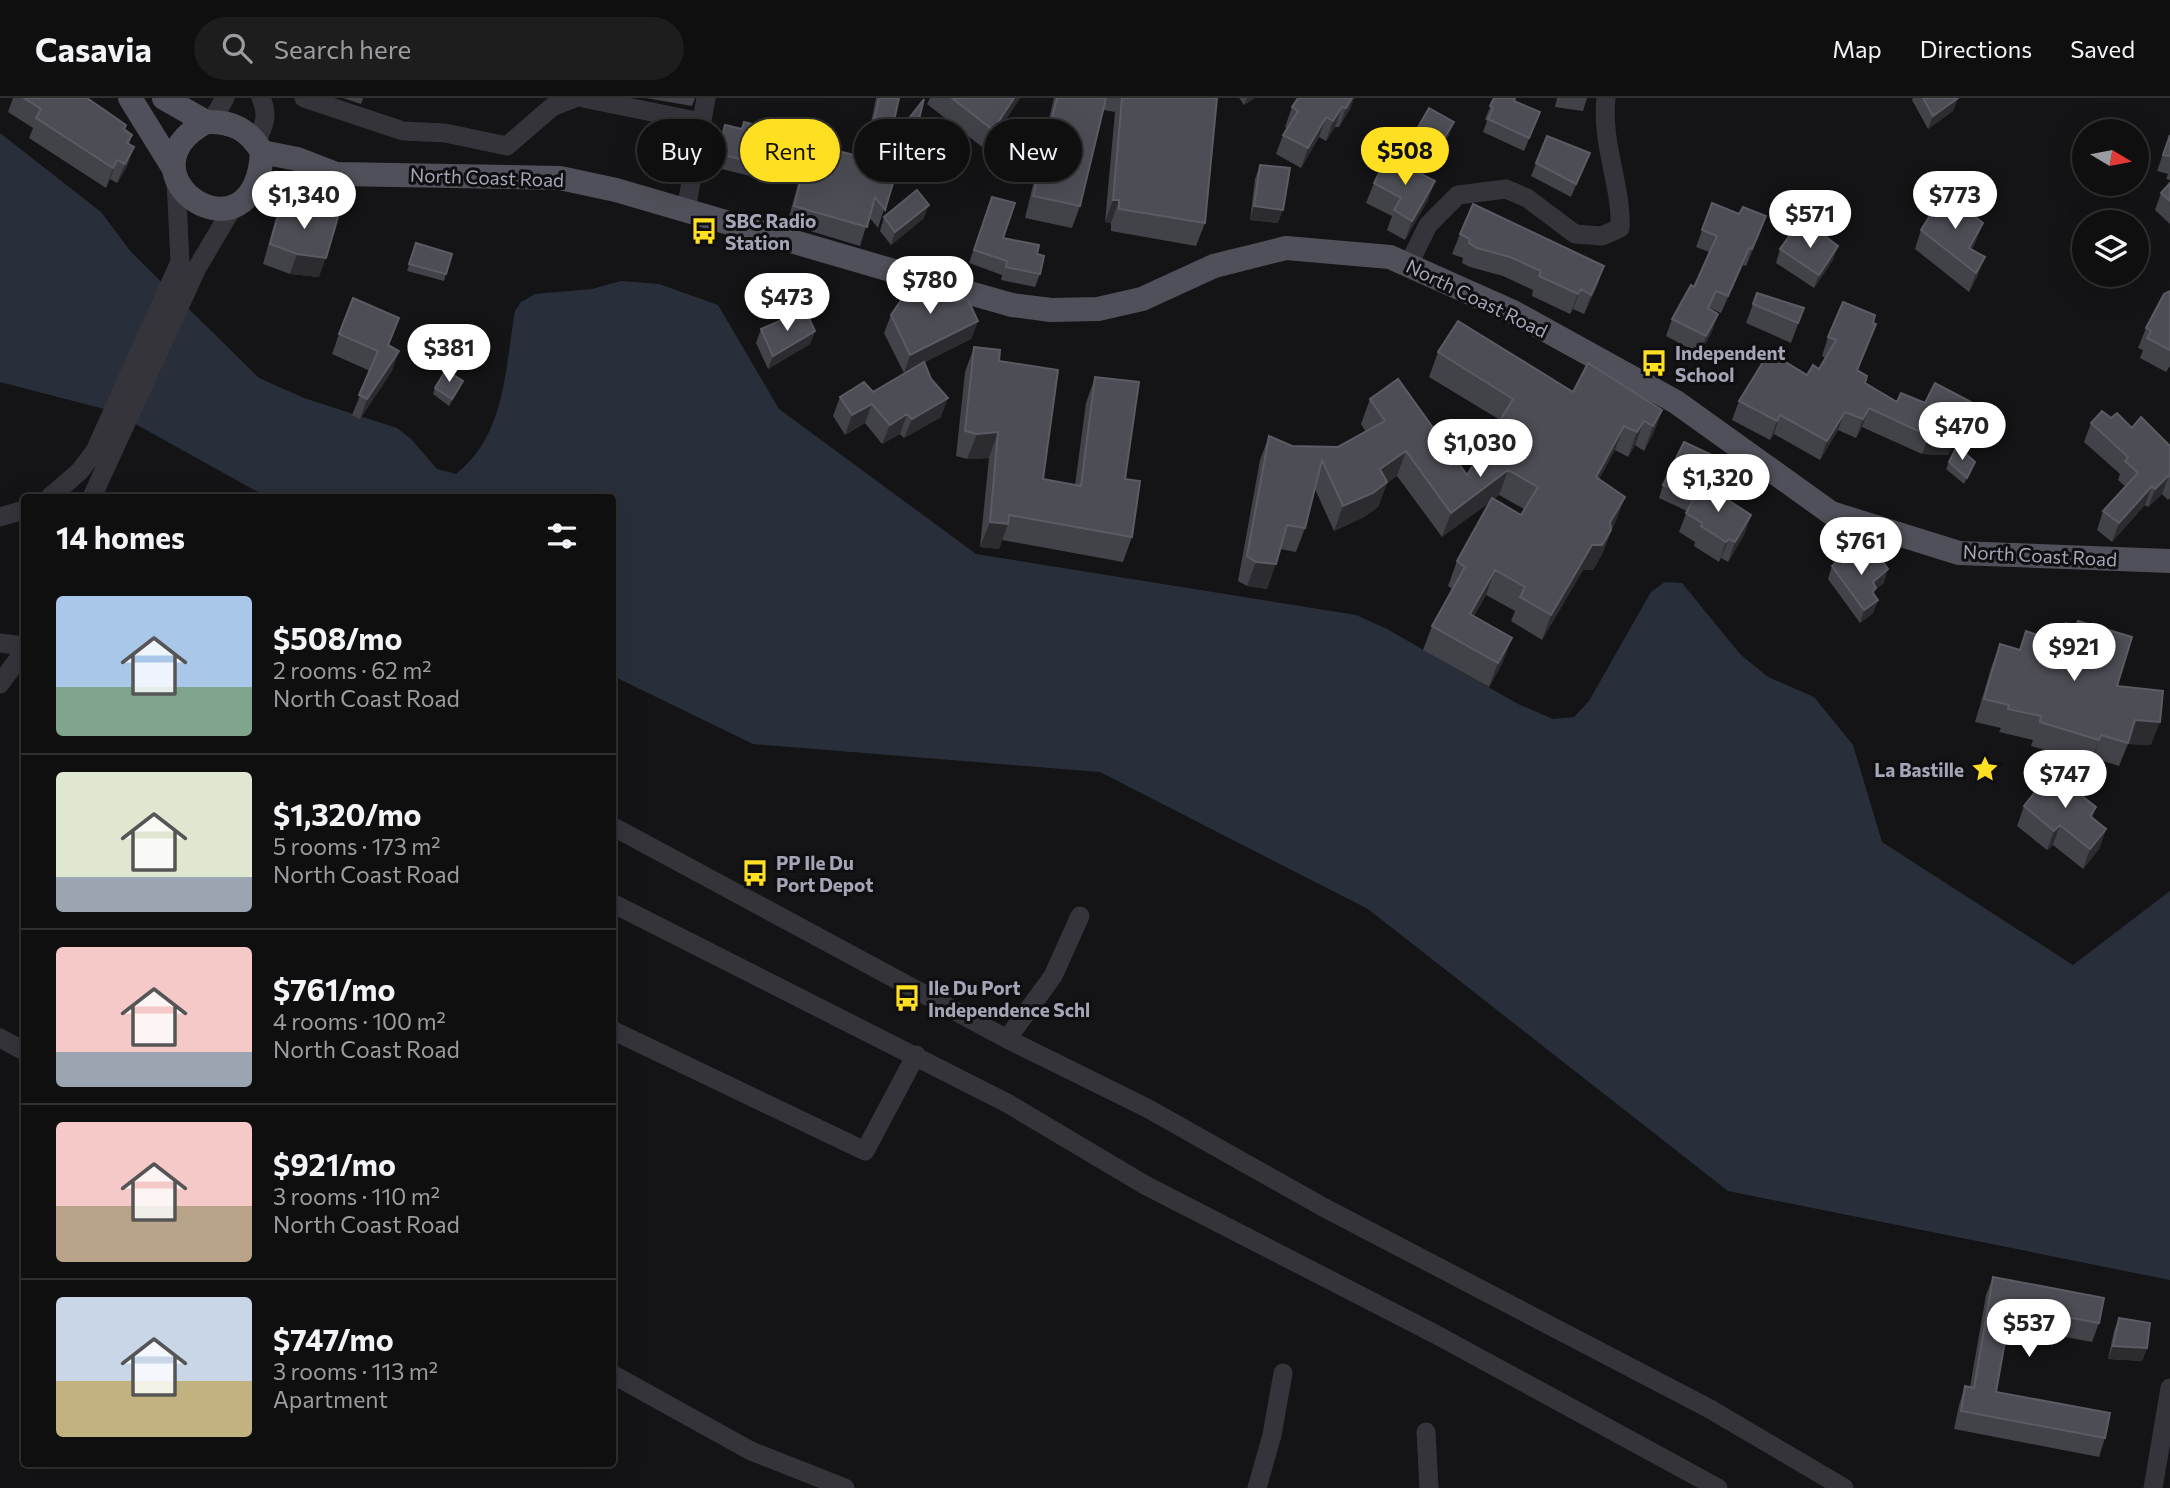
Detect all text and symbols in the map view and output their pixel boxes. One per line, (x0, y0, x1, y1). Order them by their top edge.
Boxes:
search box (194, 17, 684, 80)
text: Casavia (35, 28, 152, 69)
icon: search (218, 29, 256, 67)
text: Search here (274, 33, 411, 64)
text: Map (1832, 34, 1882, 63)
text: Directions (1920, 34, 2032, 63)
text: Saved (2070, 34, 2135, 63)
chip: Buy (637, 119, 726, 182)
chip: Rent (740, 119, 840, 182)
chip: Filters (854, 119, 970, 182)
chip: New (984, 119, 1082, 182)
north arrow (2072, 119, 2149, 196)
map controls (2072, 119, 2149, 287)
pin: $508 (1364, 127, 1446, 187)
text: $508 (1377, 136, 1433, 164)
street label: North Coast Road (410, 163, 564, 191)
pin: $1,340 (247, 172, 361, 231)
pin: $773 (1914, 172, 1996, 231)
text: $1,340 (268, 180, 340, 208)
text: $773 (1929, 180, 1981, 208)
pin: $571 (1769, 190, 1851, 250)
text: $571 (1785, 199, 1835, 227)
place label: SBC Radio Station (725, 209, 816, 254)
button: layers (2072, 210, 2149, 287)
bus stop icon: SBC Radio Station (689, 216, 719, 246)
street label: North Coast Road (1403, 254, 1551, 342)
pin: $780 (889, 256, 971, 316)
text: $780 (902, 265, 958, 293)
pin: $473 (746, 274, 828, 333)
text: $473 (761, 282, 813, 310)
pin: $381 (408, 324, 490, 384)
text: $381 (423, 333, 475, 361)
place label: Independent School (1675, 341, 1785, 386)
bus stop icon: Independent School (1639, 348, 1669, 378)
pin: $470 (1921, 402, 2003, 462)
text: $470 (1935, 411, 1989, 439)
pin: $1,030 (1423, 420, 1537, 479)
text: $1,030 (1444, 428, 1516, 456)
pin: $1,320 (1661, 454, 1775, 514)
text: $1,320 (1683, 463, 1753, 491)
icon: filters (543, 517, 581, 555)
text: 14 homes (56, 518, 185, 555)
pin: $761 (1820, 518, 1902, 577)
text: $761 (1836, 526, 1886, 554)
street label: North Coast Road (1962, 539, 2118, 571)
text: $508/mo (273, 619, 402, 656)
icon: home (112, 624, 196, 708)
pin: $921 (2033, 624, 2115, 683)
text: $921 (2049, 632, 2099, 660)
text: 2 rooms · 62 m² (273, 656, 432, 684)
text: North Coast Road (273, 684, 460, 712)
pin: $747 (2024, 750, 2106, 810)
place icon: La Bastille (1970, 754, 2000, 784)
place label: La Bastille (1874, 758, 1964, 781)
text: $747 (2040, 759, 2090, 787)
text: $1,320/mo (273, 795, 422, 832)
icon: home (112, 800, 196, 884)
text: 5 rooms · 173 m² (273, 832, 440, 860)
place label: PP Ile Du Port Depot (776, 851, 873, 896)
bus stop icon: PP Ile Du Port Depot (740, 858, 770, 888)
text: North Coast Road (273, 860, 460, 888)
text: $761/mo (273, 970, 395, 1007)
icon: home (112, 975, 196, 1059)
place label: Ile Du Port Independence Schl (928, 976, 1090, 1021)
bus stop icon: Ile Du Port Independence Schl (892, 983, 922, 1013)
text: 4 rooms · 100 m² (273, 1007, 446, 1035)
text: North Coast Road (273, 1035, 460, 1063)
text: $921/mo (273, 1145, 396, 1182)
icon: home (112, 1150, 196, 1234)
text: 3 rooms · 110 m² (273, 1182, 440, 1210)
text: North Coast Road (273, 1210, 460, 1238)
pin: $537 (1988, 1300, 2070, 1359)
text: $537 (2003, 1308, 2055, 1336)
text: $747/mo (273, 1320, 394, 1357)
icon: home (112, 1325, 196, 1409)
text: 3 rooms · 113 m² (273, 1357, 438, 1385)
text: Apartment (273, 1385, 388, 1413)

